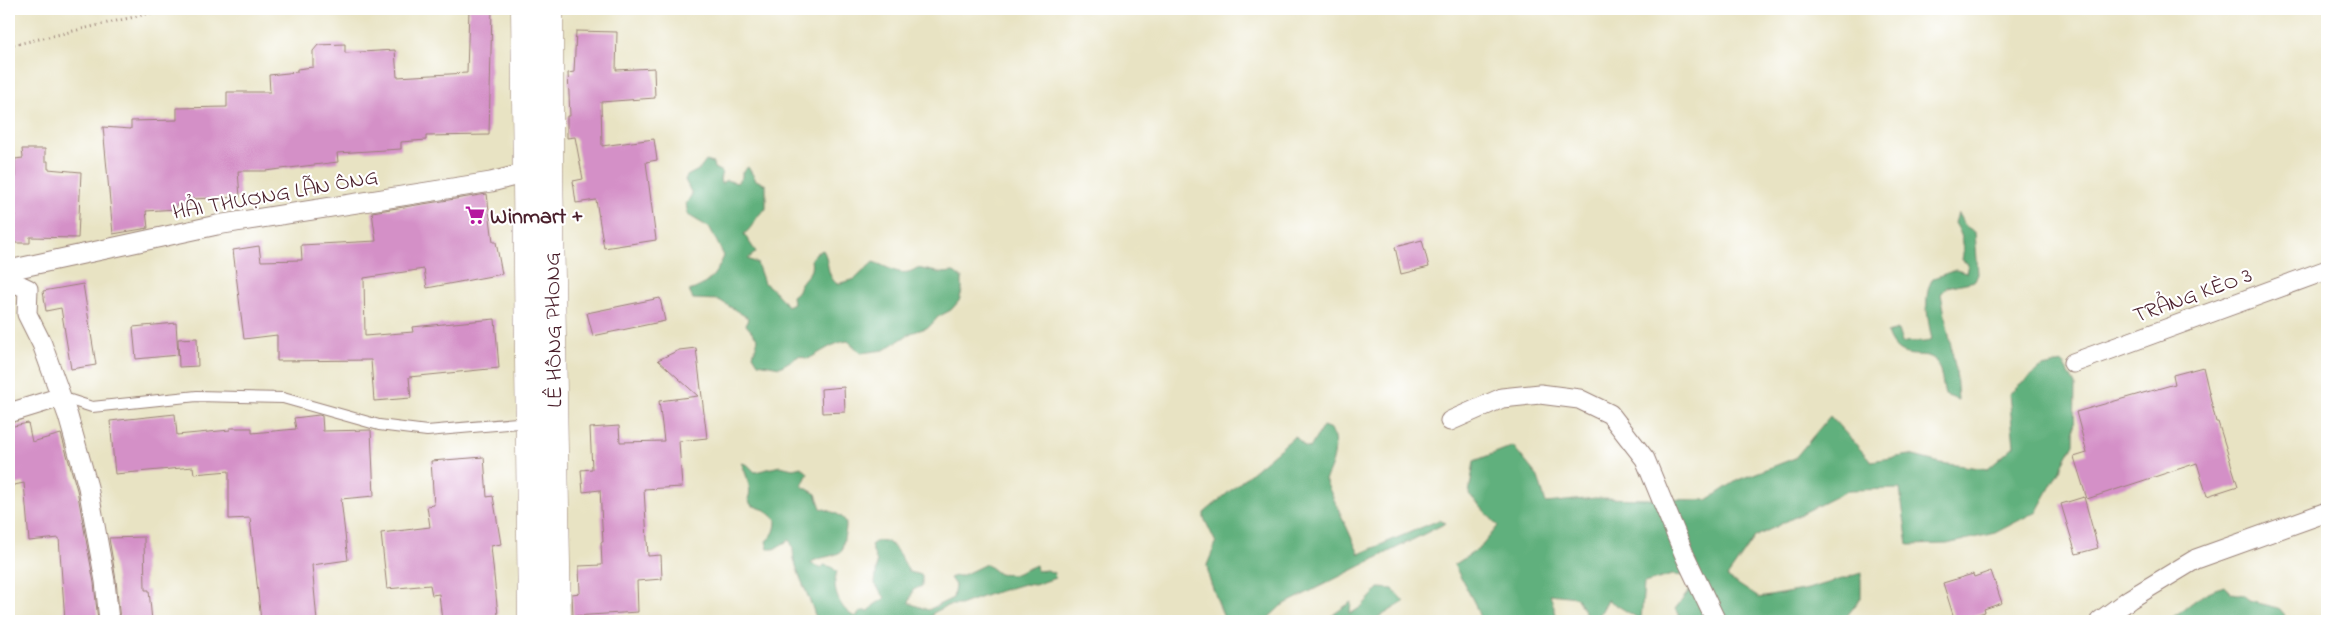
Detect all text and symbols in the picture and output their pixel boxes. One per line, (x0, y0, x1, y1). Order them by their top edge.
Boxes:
street label: HẢI THƯỢNG LÃN ÔNG (170, 161, 381, 230)
place label: Winmart + (490, 202, 584, 234)
supermarket icon: Winmart + (464, 204, 486, 226)
street label: LÊ HỒNG PHONG (538, 252, 572, 408)
street label: TRẢNG KÈO 3 (2129, 260, 2257, 333)

